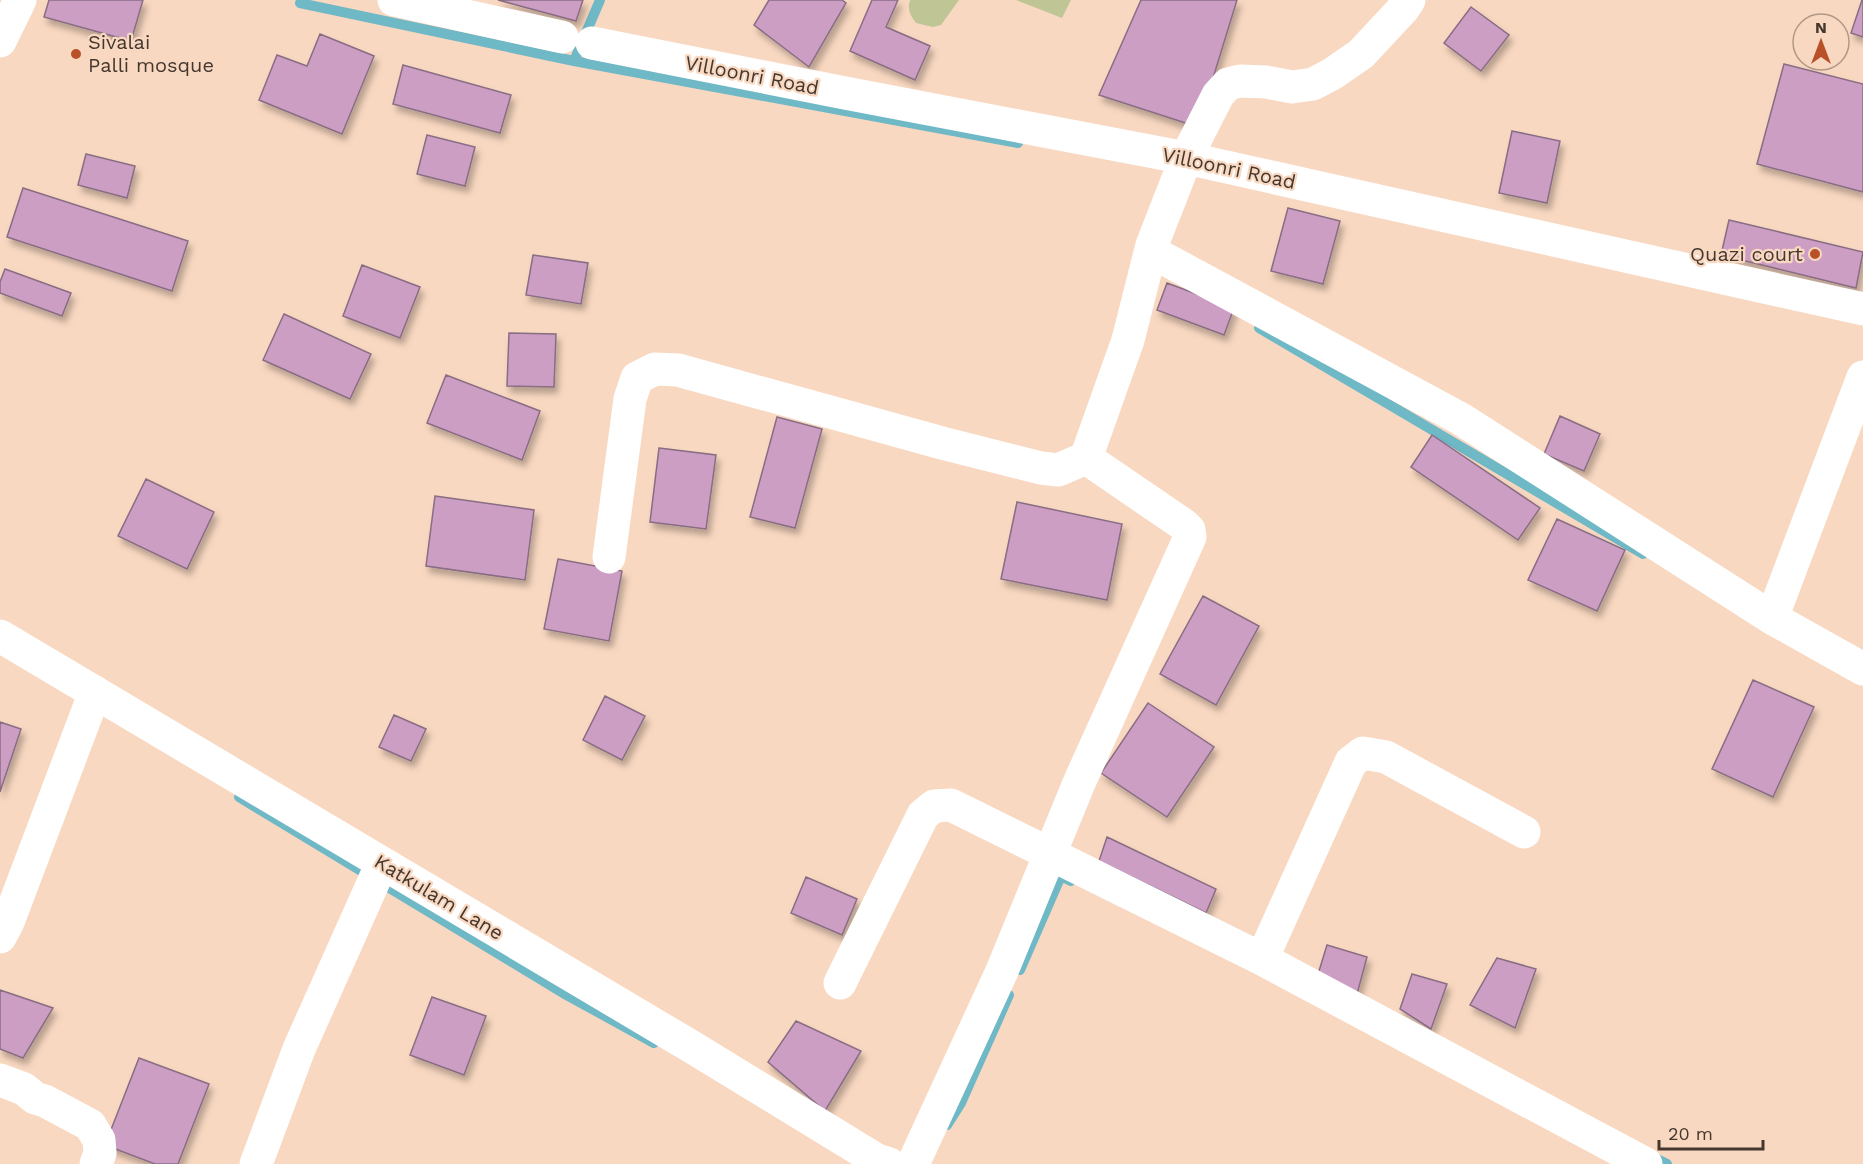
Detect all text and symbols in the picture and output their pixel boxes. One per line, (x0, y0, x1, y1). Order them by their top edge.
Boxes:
north arrow (1791, 12, 1851, 72)
text: N (1815, 18, 1827, 37)
place label: Sivalai Palli mosque (88, 30, 214, 77)
marker: Sivalai Palli mosque (69, 47, 83, 61)
street label: Villoonri Road (683, 50, 821, 100)
street label: Villoonri Road (1160, 142, 1298, 194)
place label: Quazi court (1690, 242, 1804, 266)
marker: Quazi court (1808, 247, 1822, 261)
street label: Katkulam Lane (370, 849, 508, 945)
scale bar (1659, 1113, 1762, 1151)
text: 20 m (1668, 1123, 1713, 1144)

